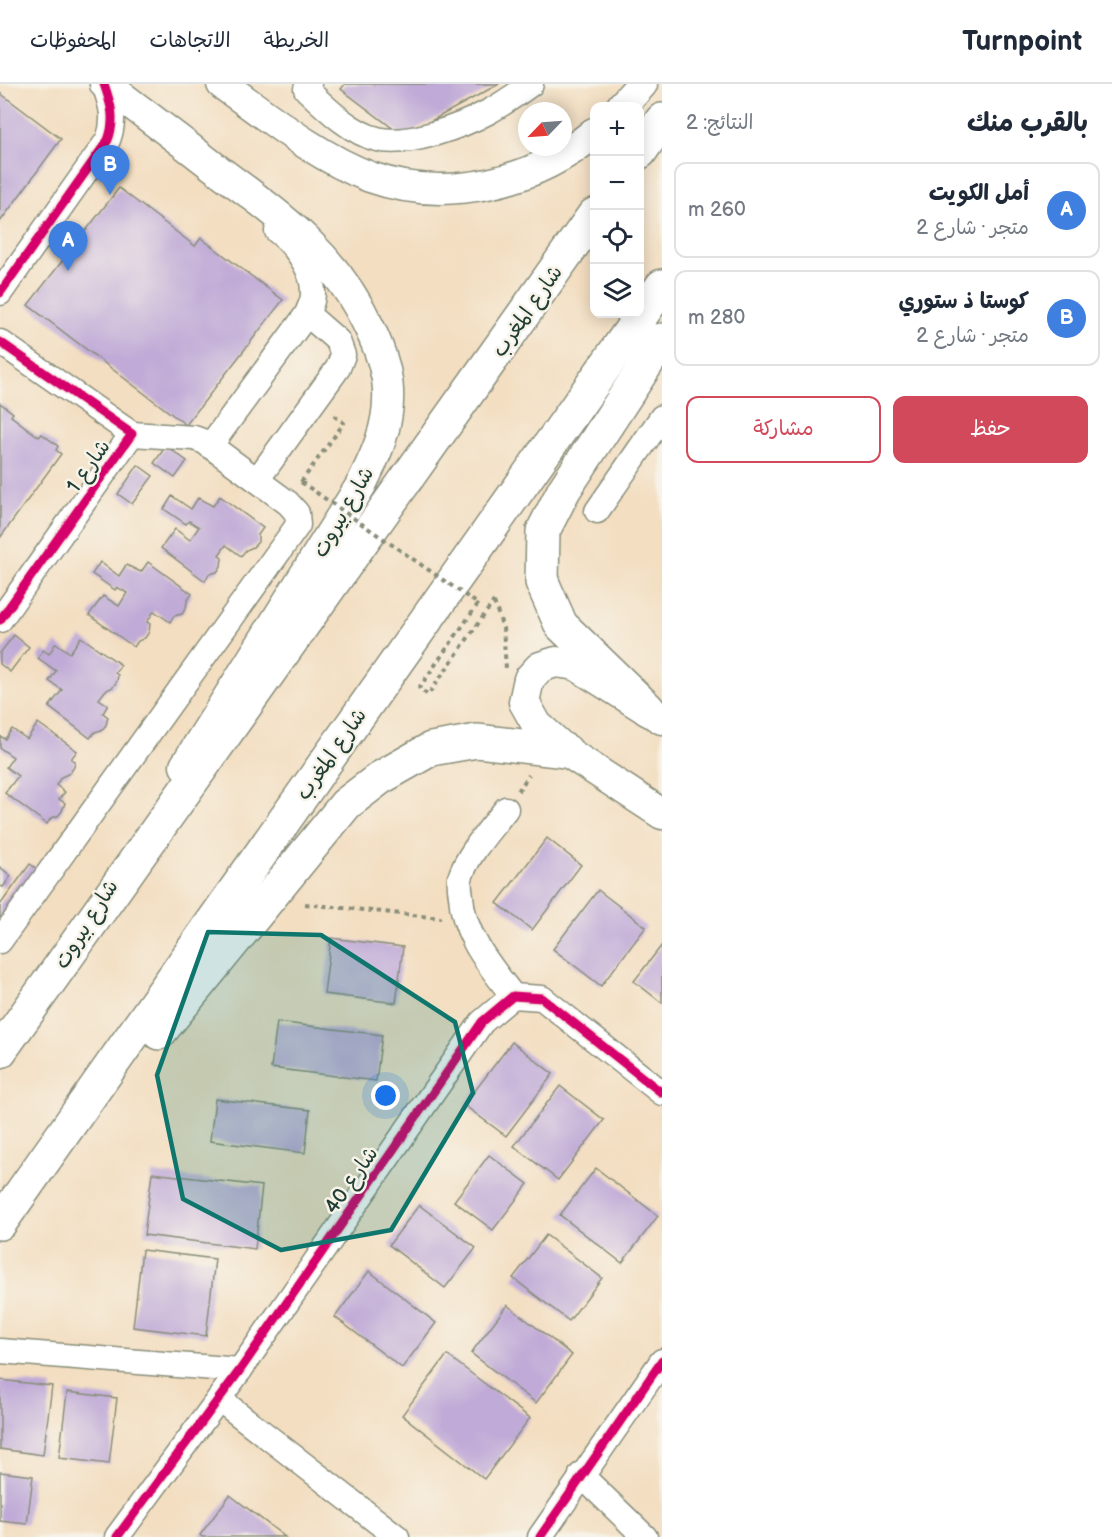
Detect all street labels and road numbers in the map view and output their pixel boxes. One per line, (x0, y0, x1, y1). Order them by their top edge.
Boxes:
street label: شارع المغرب (487, 261, 570, 363)
street label: شارع 1 (61, 435, 117, 499)
street label: شارع بيروت (308, 463, 381, 563)
street label: شارع المغرب (291, 704, 374, 806)
street label: شارع بيروت (49, 875, 125, 975)
street label: شارع 40 (319, 1142, 385, 1220)

